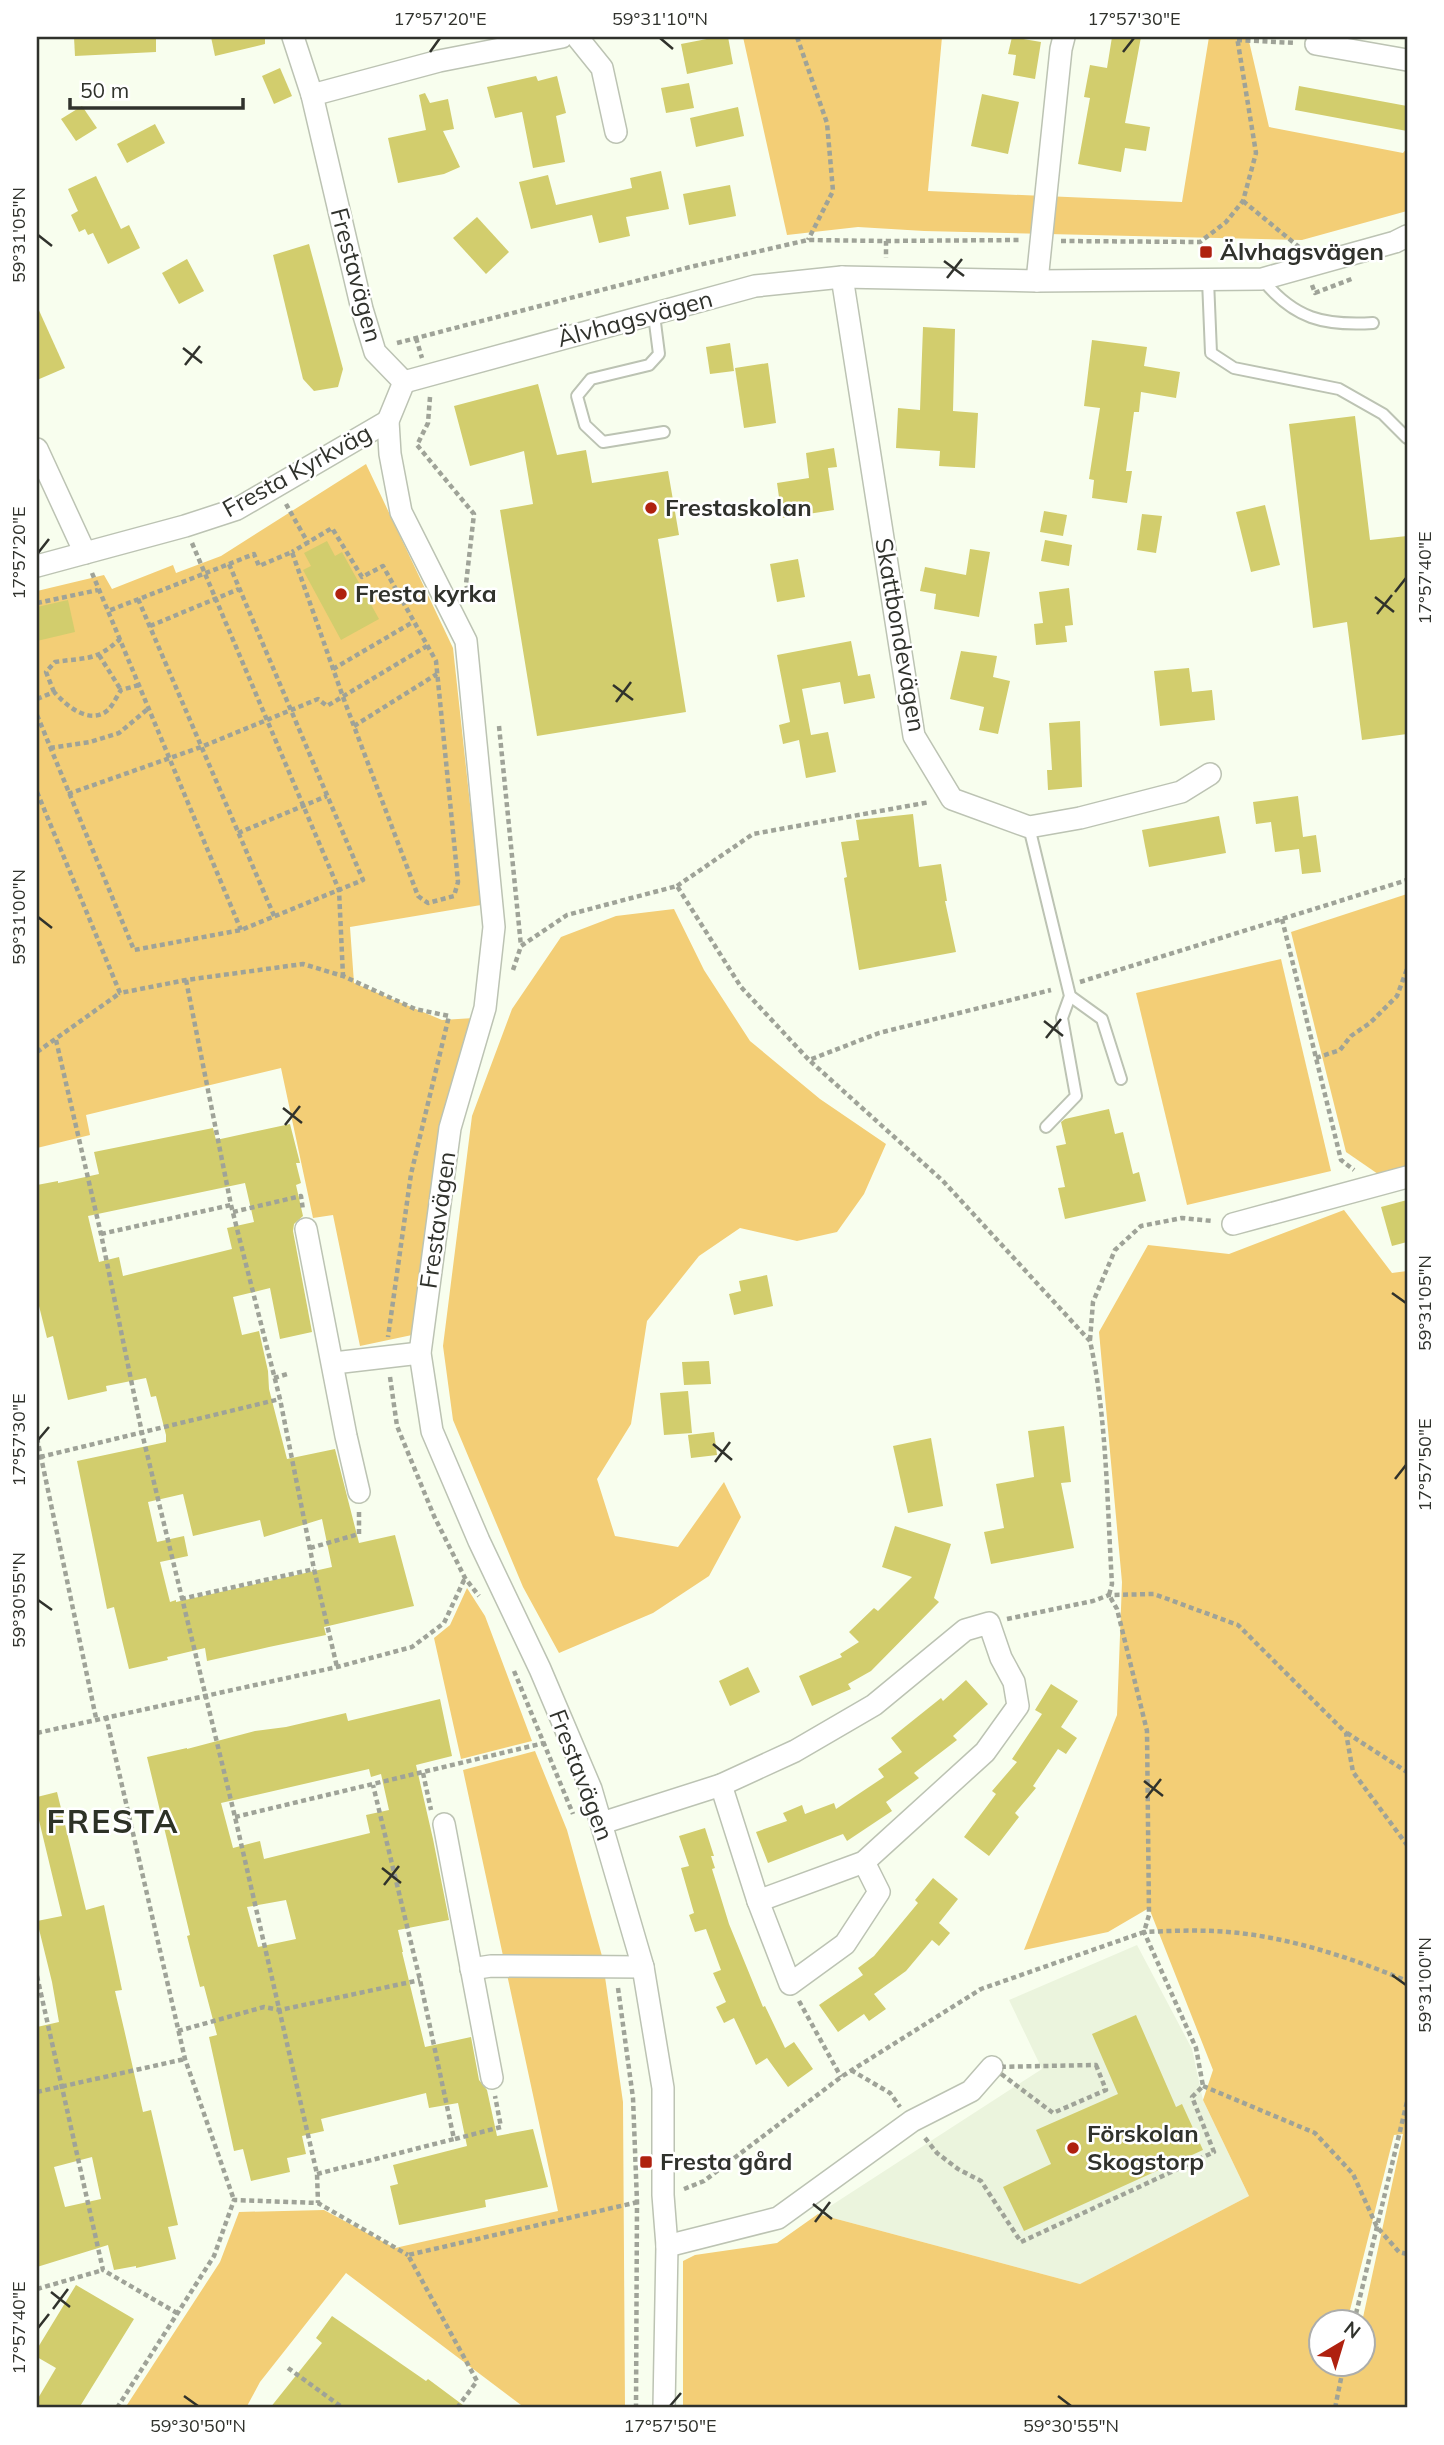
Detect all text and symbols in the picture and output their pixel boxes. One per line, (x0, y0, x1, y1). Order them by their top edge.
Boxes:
text: 17°57'20"E (393, 7, 487, 30)
text: 59°31'10"N (612, 7, 708, 30)
text: 17°57'30"E (1087, 7, 1181, 30)
scale bar (70, 66, 243, 110)
text: 50 m (80, 77, 129, 103)
text: 59°31'05"N (7, 187, 30, 283)
street label: Frestavägen (325, 204, 389, 345)
place label: Älvhagsvägen (1220, 236, 1384, 266)
marker: Älvhagsvägen (1198, 244, 1214, 260)
street label: Älvhagsvägen (554, 283, 716, 353)
street label: Fresta Kyrkväg (217, 417, 376, 523)
place label: Frestaskolan (665, 492, 812, 522)
marker: Frestaskolan (643, 500, 659, 516)
text: 17°57'20"E (7, 506, 30, 600)
text: 17°57'40"E (1413, 531, 1436, 625)
street label: Skattbondevägen (869, 536, 933, 734)
place label: Fresta kyrka (355, 578, 497, 608)
marker: Fresta kyrka (333, 586, 349, 602)
text: 59°31'00"N (7, 869, 30, 965)
street label: Frestavägen (413, 1149, 461, 1290)
text: 59°31'05"N (1413, 1255, 1436, 1351)
text: 17°57'30"E (7, 1393, 30, 1487)
text: 17°57'50"E (1413, 1418, 1436, 1512)
text: 59°30'55"N (7, 1552, 30, 1648)
street label: Frestavägen (543, 1705, 621, 1844)
district label: FRESTA (47, 1801, 179, 1841)
text: 59°31'00"N (1413, 1937, 1436, 2033)
place label: Förskolan Skogstorp (1087, 2118, 1204, 2176)
marker: Förskolan Skogstorp (1065, 2140, 1081, 2156)
place label: Fresta gård (660, 2146, 792, 2176)
marker: Fresta gård (638, 2154, 654, 2170)
text: 17°57'40"E (7, 2281, 30, 2375)
north arrow (1308, 2308, 1378, 2378)
text: N (1339, 2316, 1366, 2343)
text: 59°30'50"N (150, 2414, 246, 2437)
text: 17°57'50"E (623, 2414, 717, 2437)
text: 59°30'55"N (1023, 2414, 1119, 2437)

